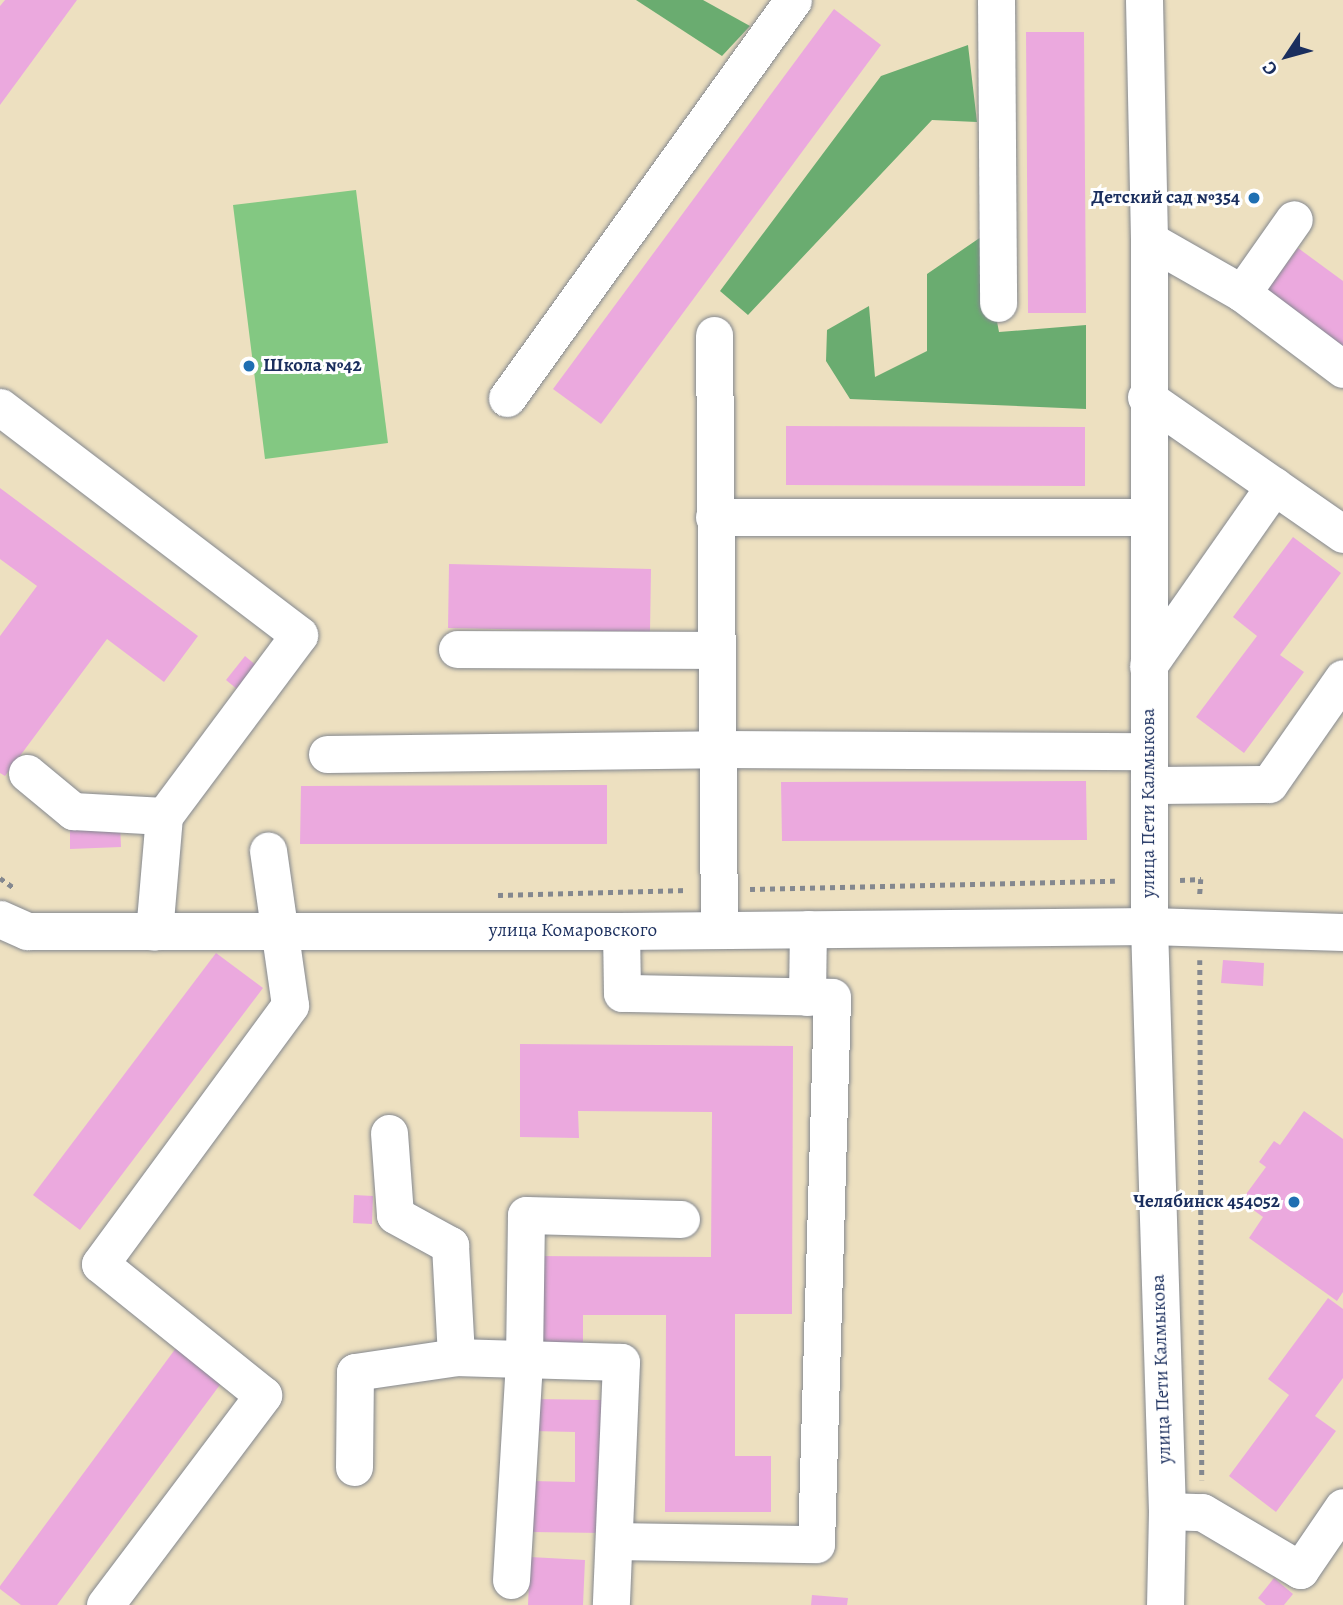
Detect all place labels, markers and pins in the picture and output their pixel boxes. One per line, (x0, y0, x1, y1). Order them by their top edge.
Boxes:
place label: Детский сад №354 (1091, 187, 1240, 209)
marker: Детский сад №354 (1246, 190, 1262, 206)
place label: Школа №42 (263, 355, 362, 377)
marker: Школа №42 (241, 358, 257, 374)
place label: Челябинск 454052 (1133, 1191, 1280, 1213)
marker: Челябинск 454052 (1286, 1194, 1302, 1210)

